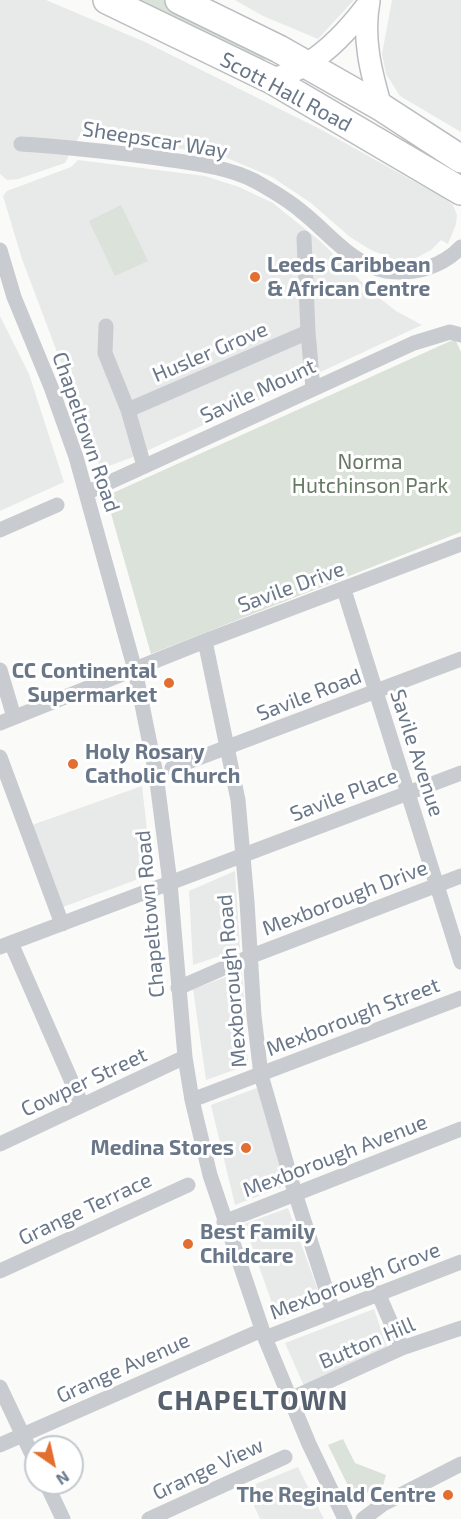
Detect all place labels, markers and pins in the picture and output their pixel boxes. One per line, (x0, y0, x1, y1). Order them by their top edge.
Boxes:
place label: Leeds Caribbean & African Centre (267, 252, 431, 302)
marker: Leeds Caribbean & African Centre (248, 270, 262, 284)
place label: CC Continental Supermarket (12, 658, 157, 708)
marker: CC Continental Supermarket (162, 676, 176, 690)
place label: Holy Rosary Catholic Church (85, 739, 240, 789)
marker: Holy Rosary Catholic Church (66, 757, 80, 771)
place label: Medina Stores (90, 1135, 234, 1161)
marker: Medina Stores (239, 1141, 253, 1155)
place label: Best Family Childcare (200, 1219, 315, 1269)
marker: Best Family Childcare (181, 1237, 195, 1251)
place label: The Reginald Centre (236, 1482, 436, 1508)
marker: The Reginald Centre (441, 1488, 455, 1502)

